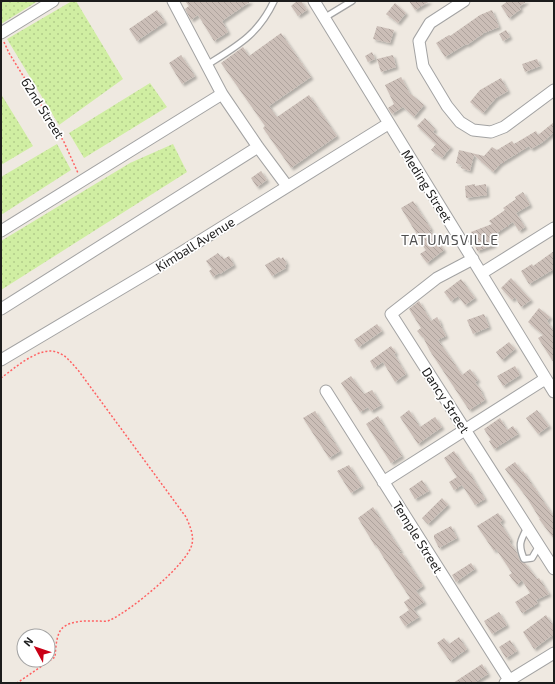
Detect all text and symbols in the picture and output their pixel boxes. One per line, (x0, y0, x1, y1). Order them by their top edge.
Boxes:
street label: 62nd Street (18, 75, 68, 141)
street label: Meding Street (398, 147, 456, 225)
street label: Kimball Avenue (152, 213, 238, 275)
district label: TATUMSVILLE (401, 231, 499, 248)
street label: Dancy Street (419, 364, 473, 436)
street label: Temple Street (390, 498, 447, 576)
north arrow (16, 628, 56, 668)
text: N (20, 634, 36, 648)

